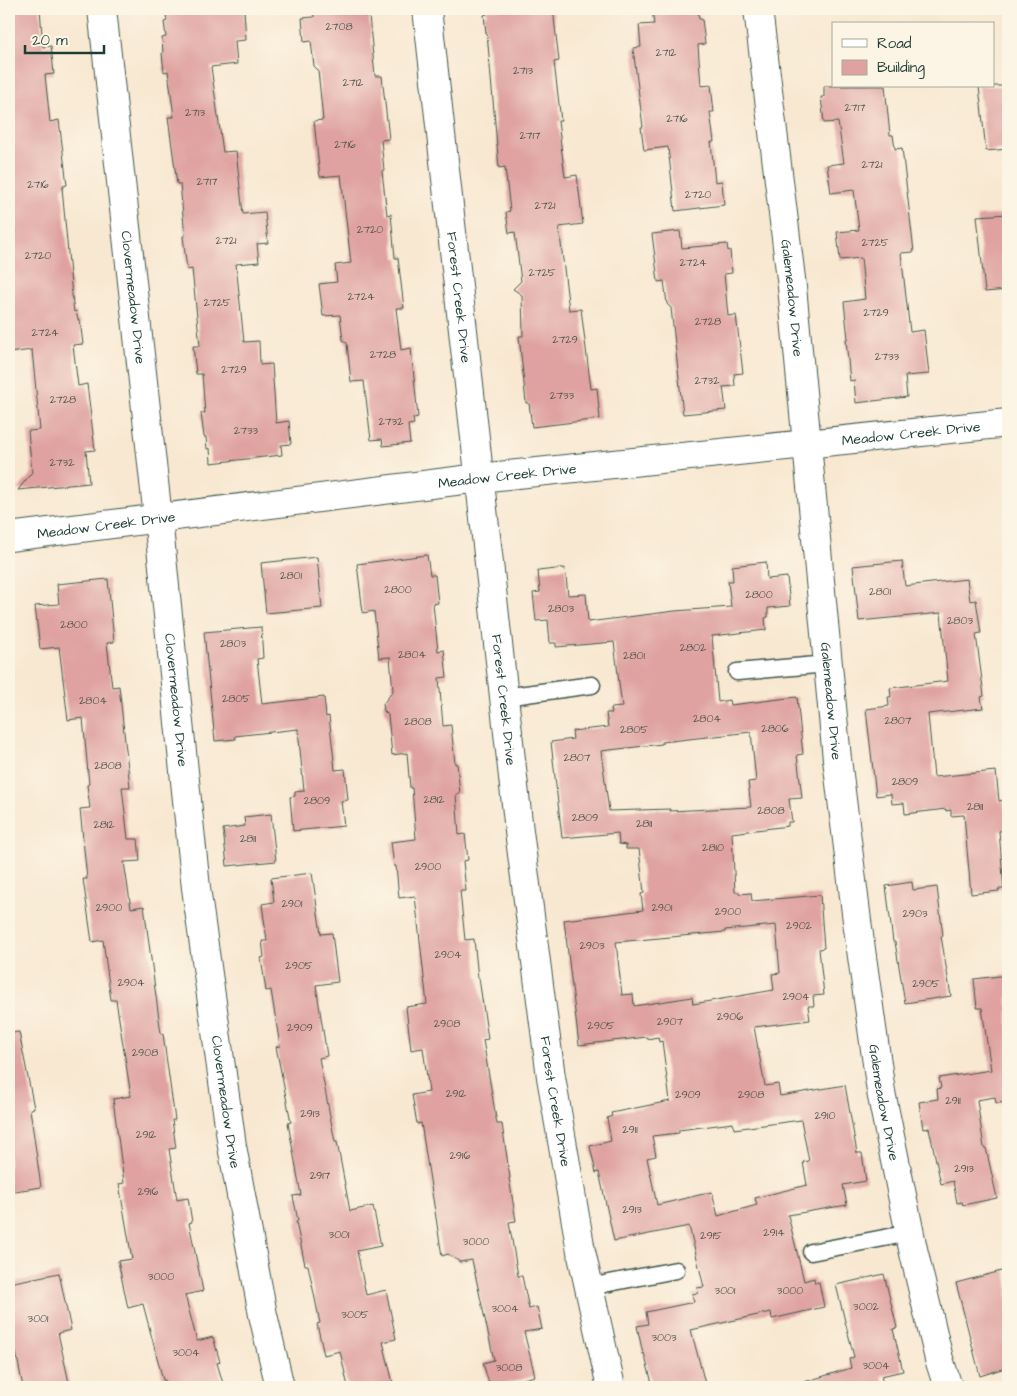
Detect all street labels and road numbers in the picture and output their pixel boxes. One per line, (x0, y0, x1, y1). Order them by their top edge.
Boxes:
street label: Clovermeadow Drive (115, 230, 150, 365)
street label: Forest Creek Drive (441, 231, 476, 364)
street label: Galemeadow Drive (775, 238, 808, 358)
street label: Meadow Creek Drive (841, 417, 982, 451)
street label: Meadow Creek Drive (437, 459, 578, 494)
street label: Meadow Creek Drive (36, 507, 177, 544)
street label: Clovermeadow Drive (159, 632, 193, 768)
street label: Forest Creek Drive (486, 633, 521, 767)
street label: Galemeadow Drive (815, 641, 846, 761)
street label: Clovermeadow Drive (206, 1034, 245, 1170)
street label: Forest Creek Drive (535, 1035, 575, 1169)
street label: Galemeadow Drive (863, 1043, 904, 1163)

